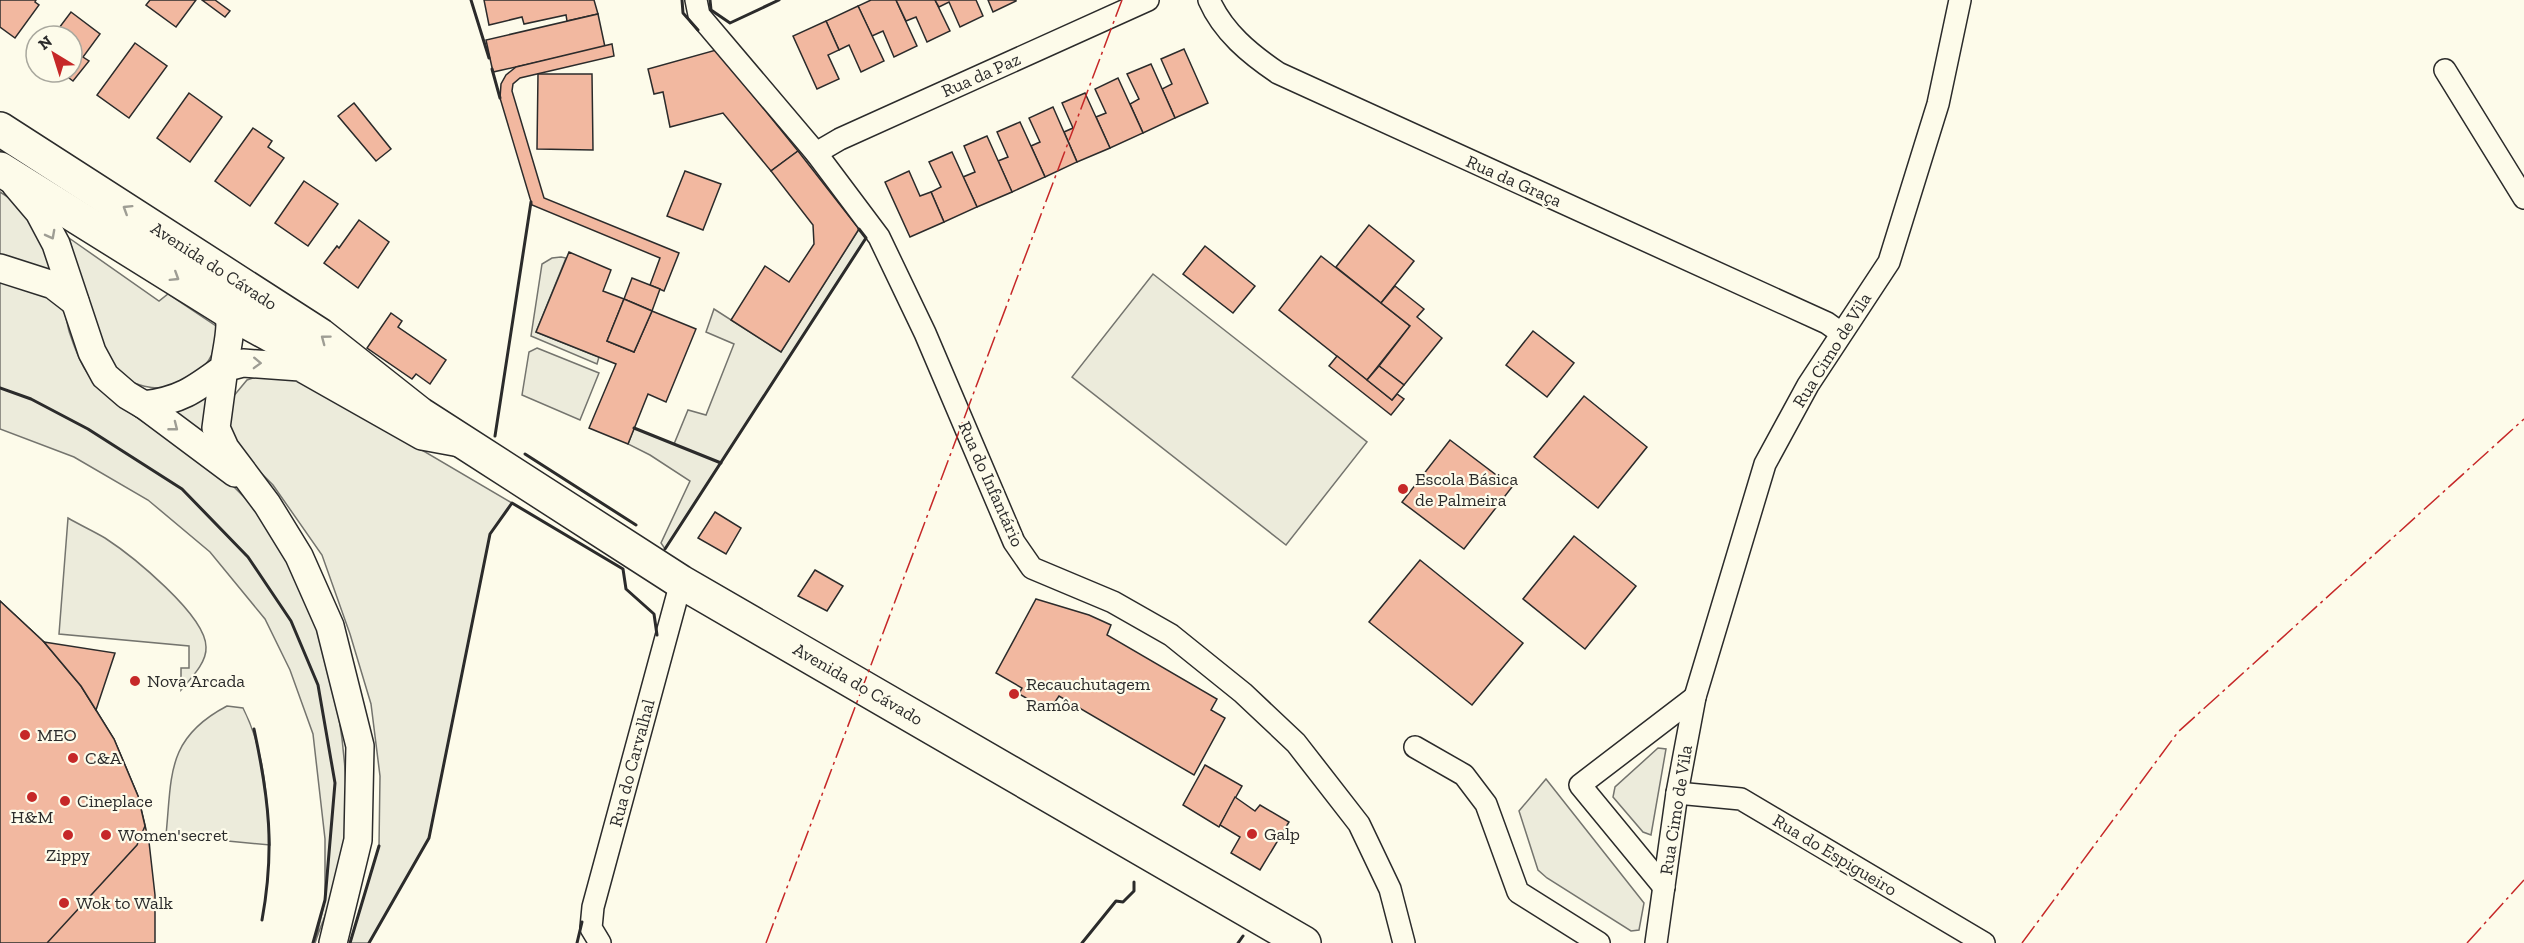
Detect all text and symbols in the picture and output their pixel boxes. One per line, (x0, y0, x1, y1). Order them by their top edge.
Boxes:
north arrow (24, 24, 84, 84)
text: N (34, 31, 56, 54)
street label: Rua da Paz (938, 48, 1024, 102)
street label: Rua da Graça (1463, 150, 1565, 212)
one-way arrow (122, 206, 133, 217)
street label: Avenida do Cávado (147, 217, 281, 315)
one-way arrow (44, 229, 55, 239)
one-way arrow (169, 270, 179, 282)
street label: Rua Cimo de Vila (1788, 288, 1876, 411)
one-way arrow (321, 335, 332, 346)
one-way arrow (252, 357, 261, 369)
street label: Rua do Infantário (953, 418, 1029, 550)
one-way arrow (167, 420, 178, 431)
place label: Escola Básica de Palmeira (1415, 468, 1518, 511)
marker: Escola Básica de Palmeira (1396, 482, 1410, 496)
street label: Avenida do Cávado (789, 638, 927, 730)
place label: Nova Arcada (147, 670, 245, 692)
place label: Recauchutagem Ramôa (1026, 673, 1151, 716)
marker: Nova Arcada (128, 674, 142, 688)
marker: Recauchutagem Ramôa (1007, 687, 1021, 701)
street label: Rua do Carvalhal (604, 697, 660, 829)
place label: MEO (37, 724, 77, 746)
marker: MEO (18, 728, 32, 742)
street label: Rua Cimo de Vila (1655, 743, 1697, 876)
place label: C&A (85, 747, 122, 769)
marker: C&A (66, 751, 80, 765)
marker: H&M (25, 790, 39, 804)
place label: Cineplace (77, 790, 153, 812)
marker: Cineplace (58, 794, 72, 808)
place label: H&M (11, 806, 53, 828)
street label: Rua do Espigueiro (1769, 809, 1901, 901)
place label: Galp (1264, 823, 1300, 845)
place label: Women'secret (118, 824, 228, 846)
marker: Galp (1245, 827, 1259, 841)
marker: Zippy (61, 828, 75, 842)
marker: Women'secret (99, 828, 113, 842)
place label: Zippy (46, 844, 91, 866)
place label: Wok to Walk (76, 892, 174, 914)
marker: Wok to Walk (57, 896, 71, 910)

